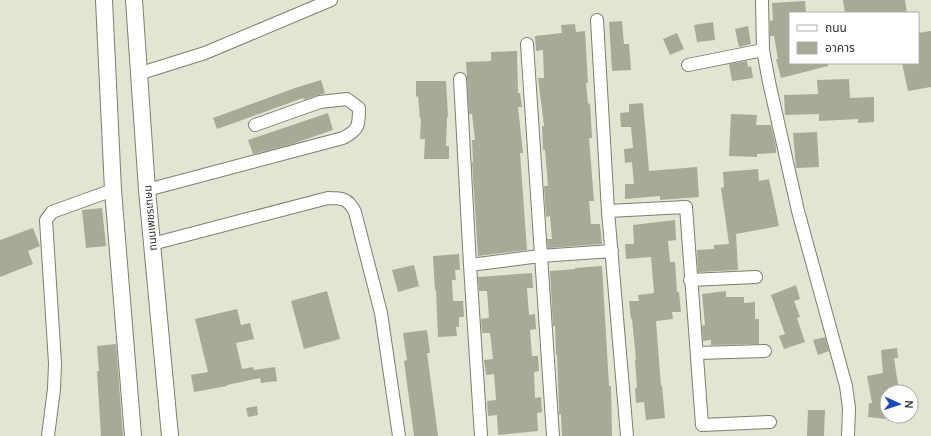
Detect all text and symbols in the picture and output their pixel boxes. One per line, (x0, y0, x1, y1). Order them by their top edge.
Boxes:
legend (789, 12, 919, 64)
text: ถนน (825, 19, 847, 36)
text: อาคาร (825, 39, 855, 56)
street label: ถนนเพชรเกษม (139, 185, 160, 252)
north arrow (879, 384, 919, 424)
text: N (902, 400, 917, 409)

